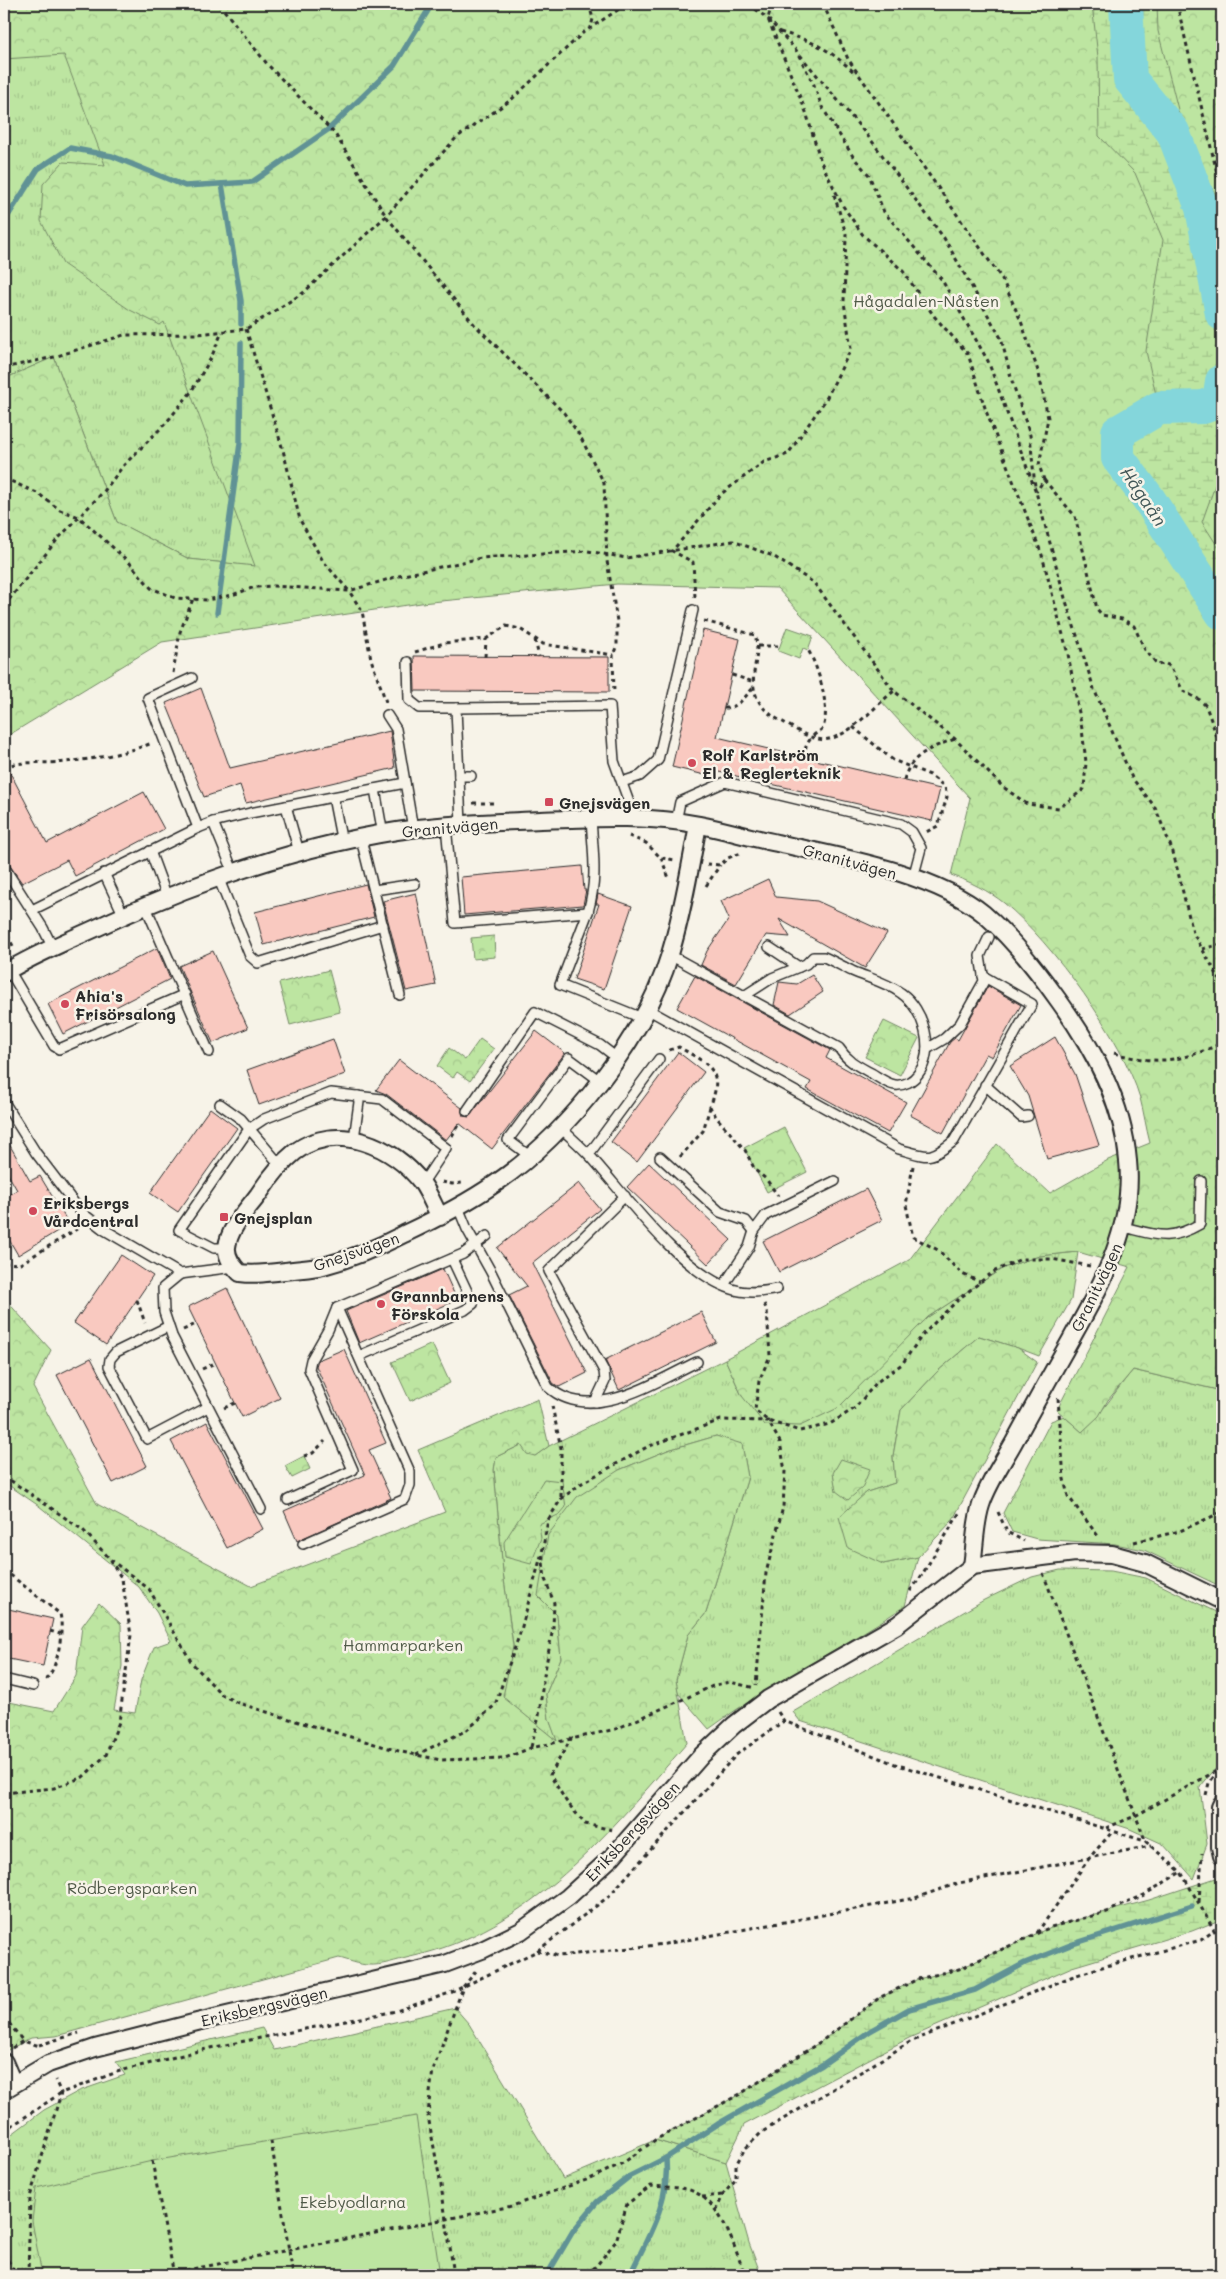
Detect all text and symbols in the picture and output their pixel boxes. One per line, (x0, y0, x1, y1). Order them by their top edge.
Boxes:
park label: Hågadalen-Nåsten (853, 290, 999, 311)
water label: Hågaån (1115, 462, 1173, 530)
place label: Rolf Karlström El & Reglerteknik (702, 744, 841, 783)
marker: Rolf Karlström El & Reglerteknik (686, 757, 698, 769)
place label: Gnejsvägen (559, 792, 650, 813)
marker: Gnejsvägen (543, 796, 555, 808)
street label: Granitvägen (401, 812, 499, 842)
street label: Granitvägen (801, 838, 899, 884)
place label: Ahia's Frisörsalong (75, 985, 176, 1024)
marker: Ahia's Frisörsalong (59, 998, 71, 1010)
place label: Eriksbergs Vårdcentral (43, 1192, 138, 1231)
marker: Eriksbergs Vårdcentral (27, 1205, 39, 1217)
place label: Gnejsplan (234, 1207, 313, 1228)
marker: Gnejsplan (218, 1211, 230, 1223)
street label: Gnejsvägen (310, 1226, 402, 1276)
street label: Granitvägen (1065, 1239, 1127, 1335)
place label: Grannbarnens Förskola (391, 1285, 504, 1324)
marker: Grannbarnens Förskola (375, 1298, 387, 1310)
park label: Hammarparken (343, 1634, 463, 1655)
street label: Eriksbergsvägen (580, 1777, 684, 1885)
park label: Rödbergsparken (67, 1877, 197, 1898)
street label: Eriksbergsvägen (199, 1981, 329, 2031)
park label: Ekebyodlarna (300, 2191, 406, 2212)

